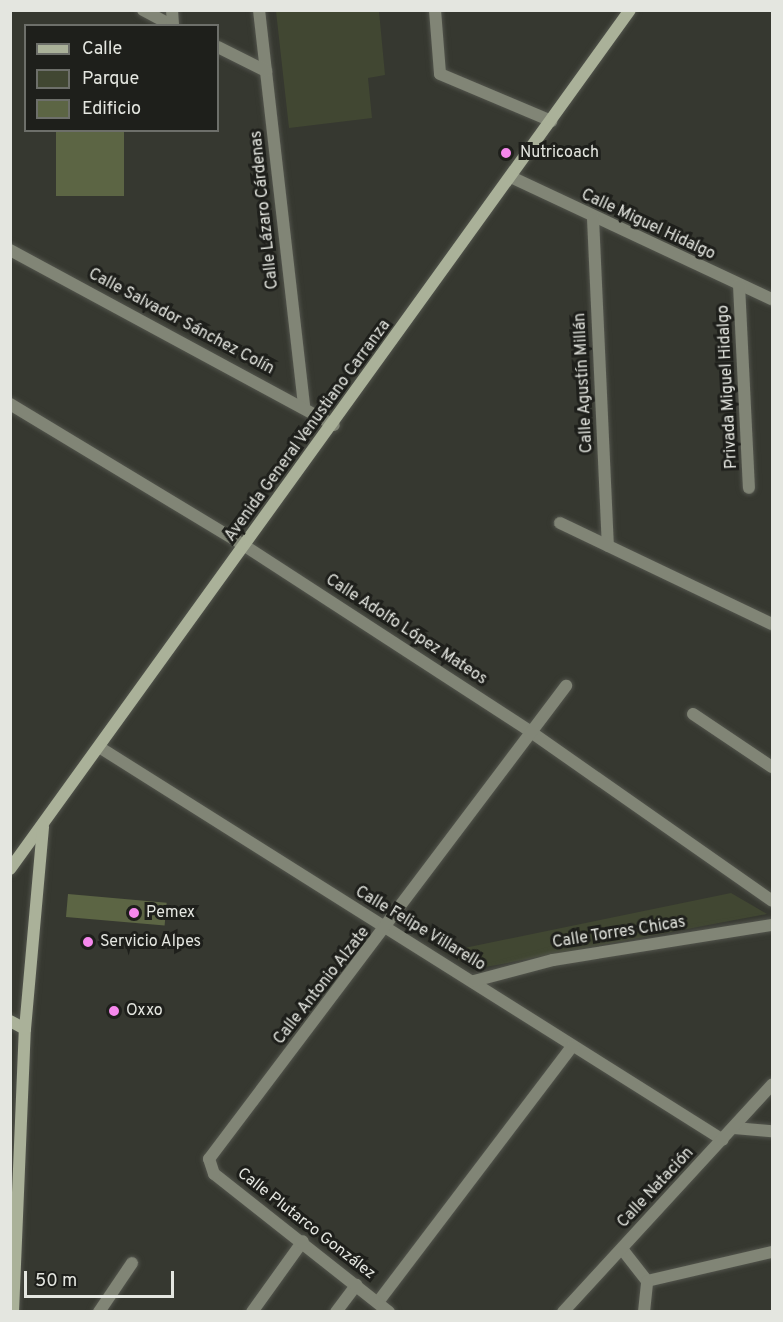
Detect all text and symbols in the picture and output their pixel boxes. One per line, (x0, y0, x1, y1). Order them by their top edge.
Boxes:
legend (24, 24, 219, 132)
text: Calle (82, 38, 122, 61)
text: Parque (82, 68, 139, 91)
text: Edificio (82, 98, 141, 121)
street label: Calle Lázaro Cárdenas (247, 130, 283, 290)
place label: Nutricoach (520, 143, 599, 163)
marker: Nutricoach (497, 144, 515, 162)
street label: Calle Miguel Hidalgo (578, 186, 718, 264)
street label: Calle Salvador Sánchez Colín (85, 265, 277, 379)
street label: Privada Miguel Hidalgo (714, 305, 742, 469)
street label: Calle Agustín Millán (571, 312, 597, 454)
street label: Avenida General Venustiano Carranza (221, 316, 395, 546)
street label: Calle Adolfo López Mateos (322, 570, 490, 690)
street label: Calle Felipe Villarello (351, 882, 489, 976)
place label: Pemex (146, 903, 195, 923)
marker: Pemex (127, 906, 141, 920)
street label: Calle Torres Chicas (551, 913, 687, 953)
street label: Calle Antonio Alzate (270, 923, 374, 1049)
place label: Servicio Alpes (100, 932, 202, 952)
marker: Servicio Alpes (81, 935, 95, 949)
place label: Oxxo (126, 1001, 163, 1021)
marker: Oxxo (107, 1004, 121, 1018)
street label: Calle Natación (614, 1144, 698, 1232)
street label: Calle Plutarco González (233, 1164, 379, 1284)
scale bar (27, 1259, 177, 1297)
text: 50 m (35, 1270, 77, 1293)

